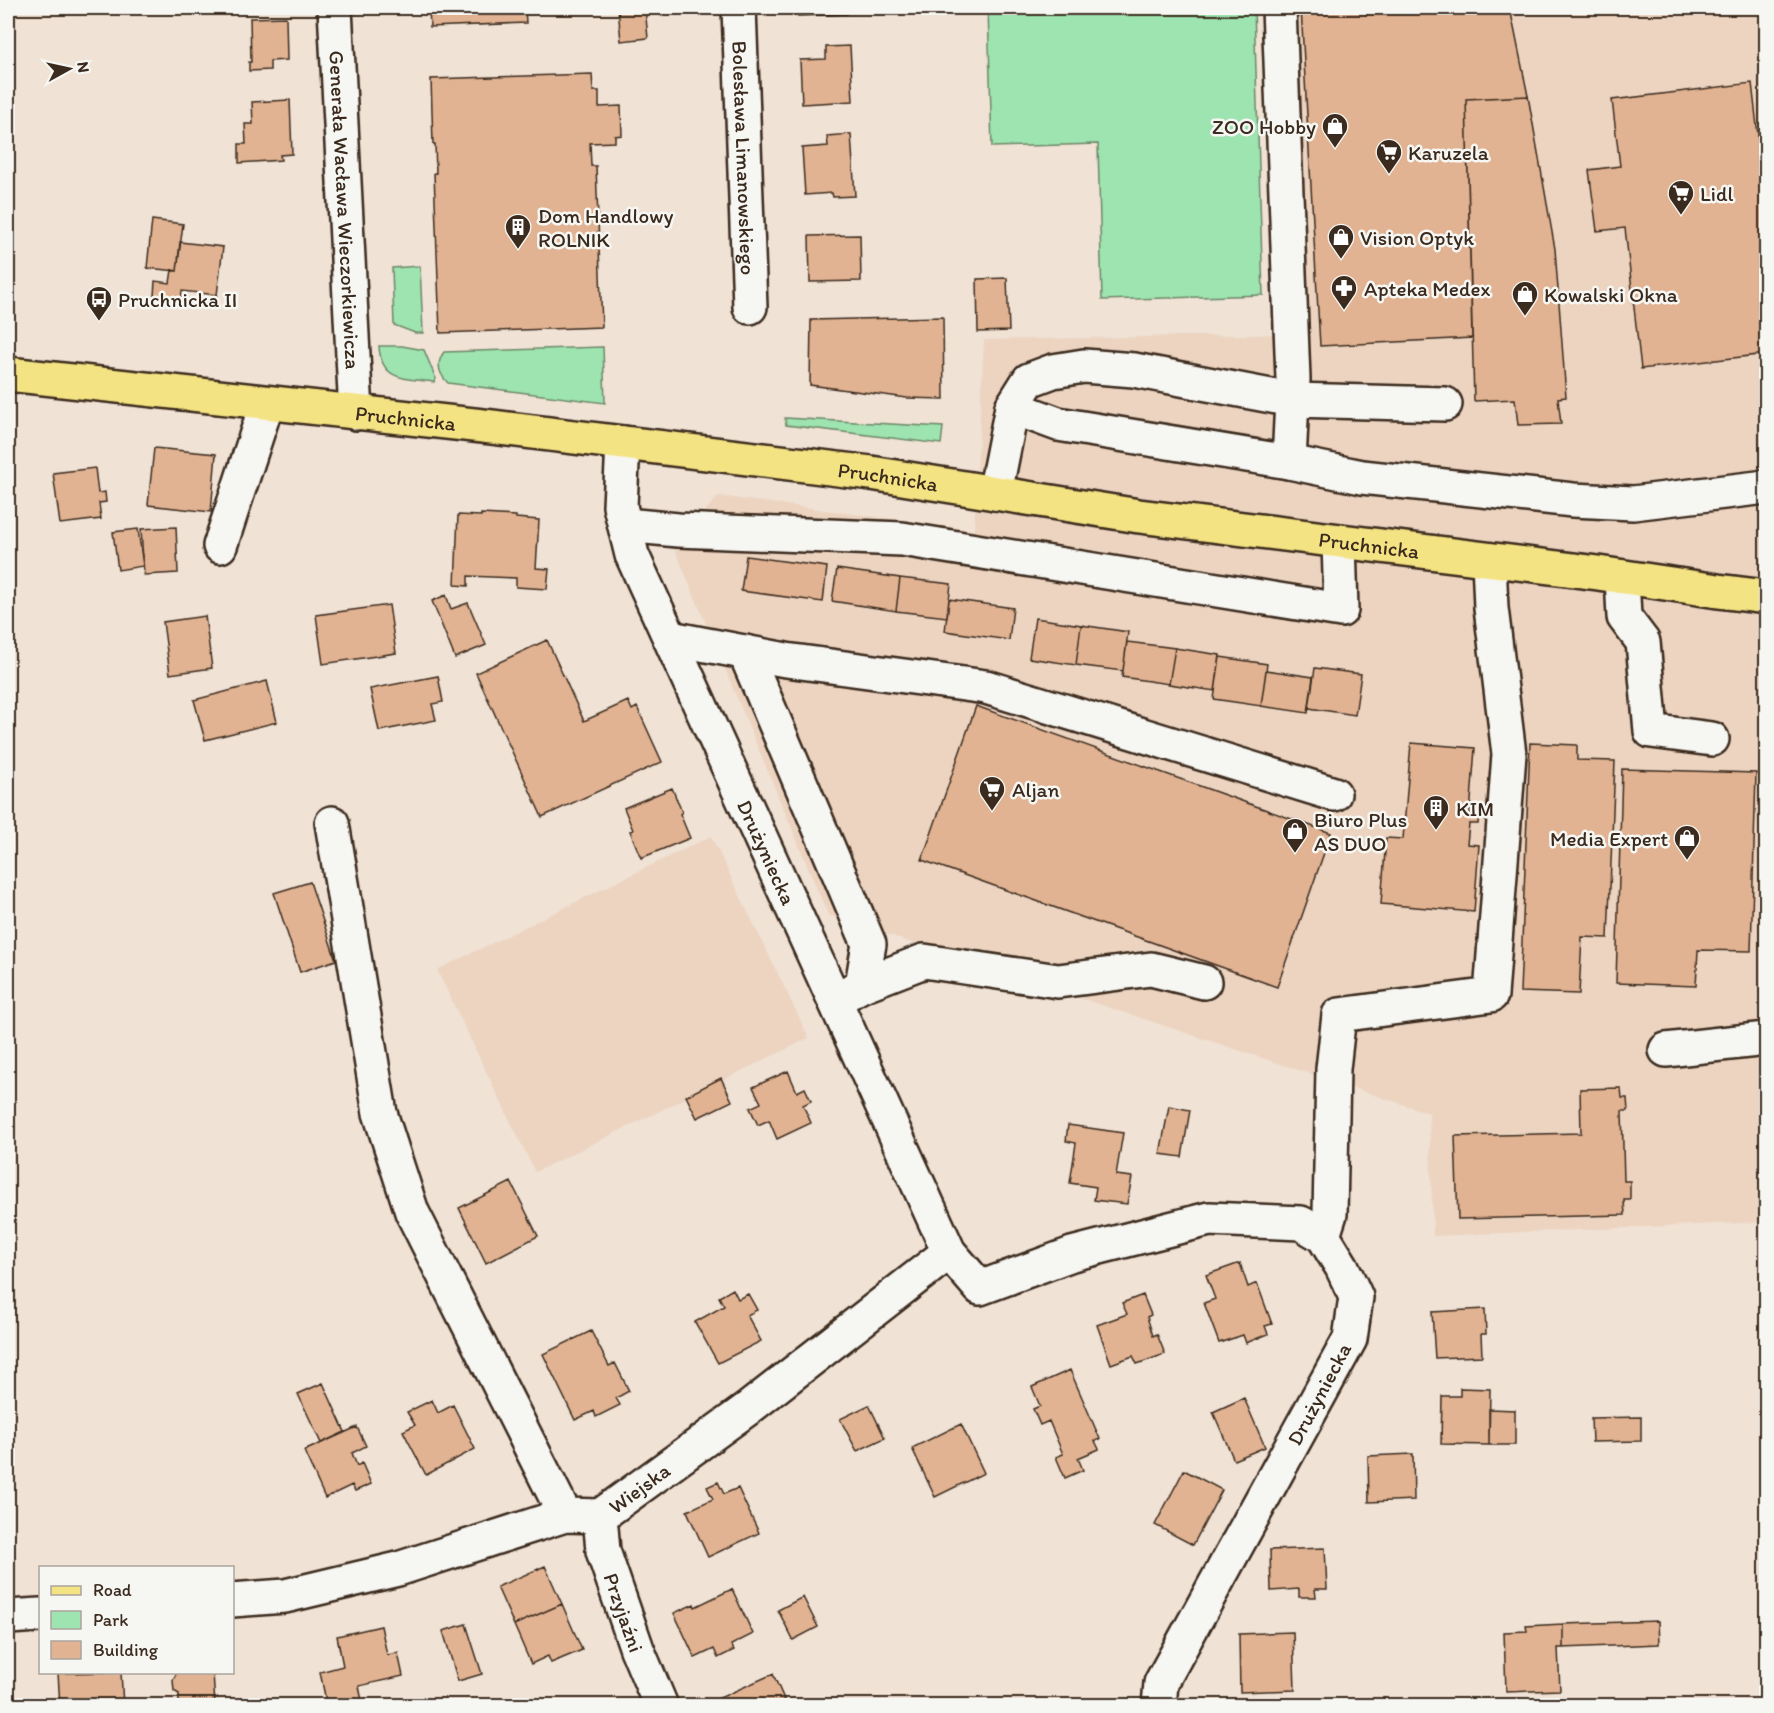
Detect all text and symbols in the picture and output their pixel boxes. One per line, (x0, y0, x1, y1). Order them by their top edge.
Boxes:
north arrow (39, 39, 99, 99)
street label: Bolesława Limanowskiego (728, 40, 761, 276)
street label: Generała Wacława Wieczorkiewicza (325, 50, 366, 370)
text: N (73, 60, 94, 74)
shop icon: ZOO Hobby (1320, 111, 1350, 149)
place label: ZOO Hobby (1212, 114, 1316, 139)
supermarket icon: Karuzela (1374, 137, 1404, 175)
place label: Karuzela (1408, 140, 1489, 165)
supermarket icon: Lidl (1666, 178, 1696, 216)
place label: Lidl (1700, 181, 1734, 206)
place label: Dom Handlowy ROLNIK (538, 203, 673, 252)
building icon: Dom Handlowy ROLNIK (503, 212, 533, 250)
shop icon: Vision Optyk (1326, 222, 1356, 260)
place label: Vision Optyk (1360, 225, 1474, 250)
pharmacy icon: Apteka Medex (1329, 273, 1359, 311)
place label: Apteka Medex (1364, 276, 1490, 301)
shop icon: Kowalski Okna (1510, 279, 1540, 317)
place label: Kowalski Okna (1544, 282, 1678, 307)
bus stop icon: Pruchnicka II (84, 284, 114, 322)
place label: Pruchnicka II (118, 287, 237, 312)
street label: Pruchnicka (354, 400, 457, 435)
street label: Pruchnicka (836, 457, 940, 496)
street label: Pruchnicka (1317, 526, 1421, 563)
supermarket icon: Aljan (977, 774, 1007, 812)
place label: Aljan (1012, 777, 1060, 802)
building icon: KIM (1421, 793, 1451, 831)
street label: Drużyniecka (733, 796, 802, 909)
place label: KIM (1456, 796, 1494, 821)
place label: Biuro Plus AS DUO (1314, 807, 1407, 856)
shop icon: Biuro Plus AS DUO (1280, 816, 1310, 854)
shop icon: Media Expert (1672, 823, 1702, 861)
place label: Media Expert (1550, 826, 1668, 851)
street label: Drużyniecka (1282, 1338, 1356, 1449)
street label: Wiejska (603, 1457, 675, 1518)
legend (39, 1566, 234, 1674)
street label: Przyjaźni (599, 1569, 650, 1655)
text: Road (93, 1579, 132, 1601)
text: Park (93, 1609, 128, 1631)
text: Building (93, 1639, 159, 1661)

